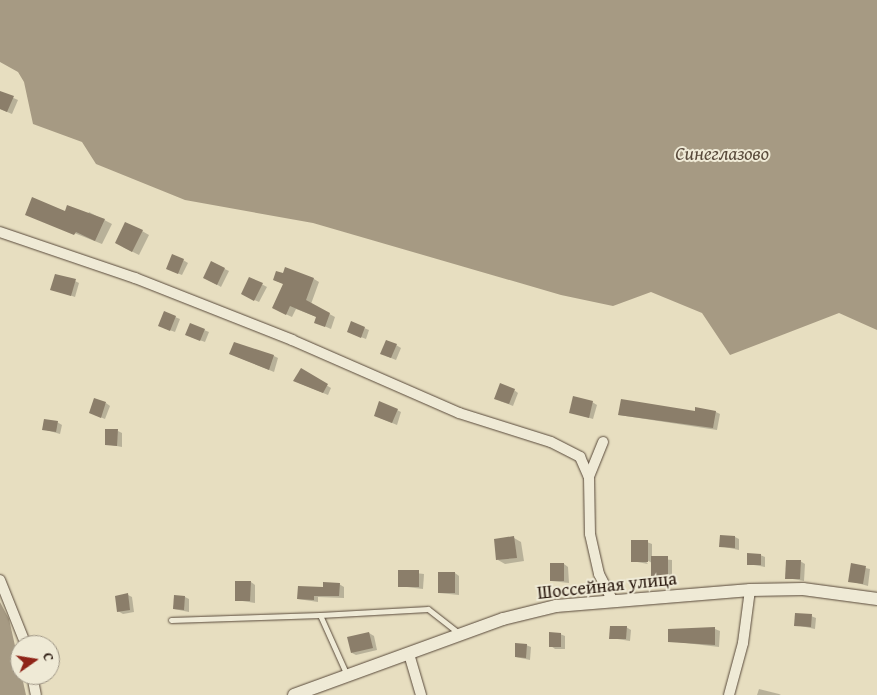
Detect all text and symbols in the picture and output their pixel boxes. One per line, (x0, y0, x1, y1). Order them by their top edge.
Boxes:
water label: Синеглазово (675, 143, 769, 165)
street label: Шоссейная улица (536, 568, 678, 604)
north arrow (10, 635, 60, 685)
text: С (38, 651, 59, 663)

